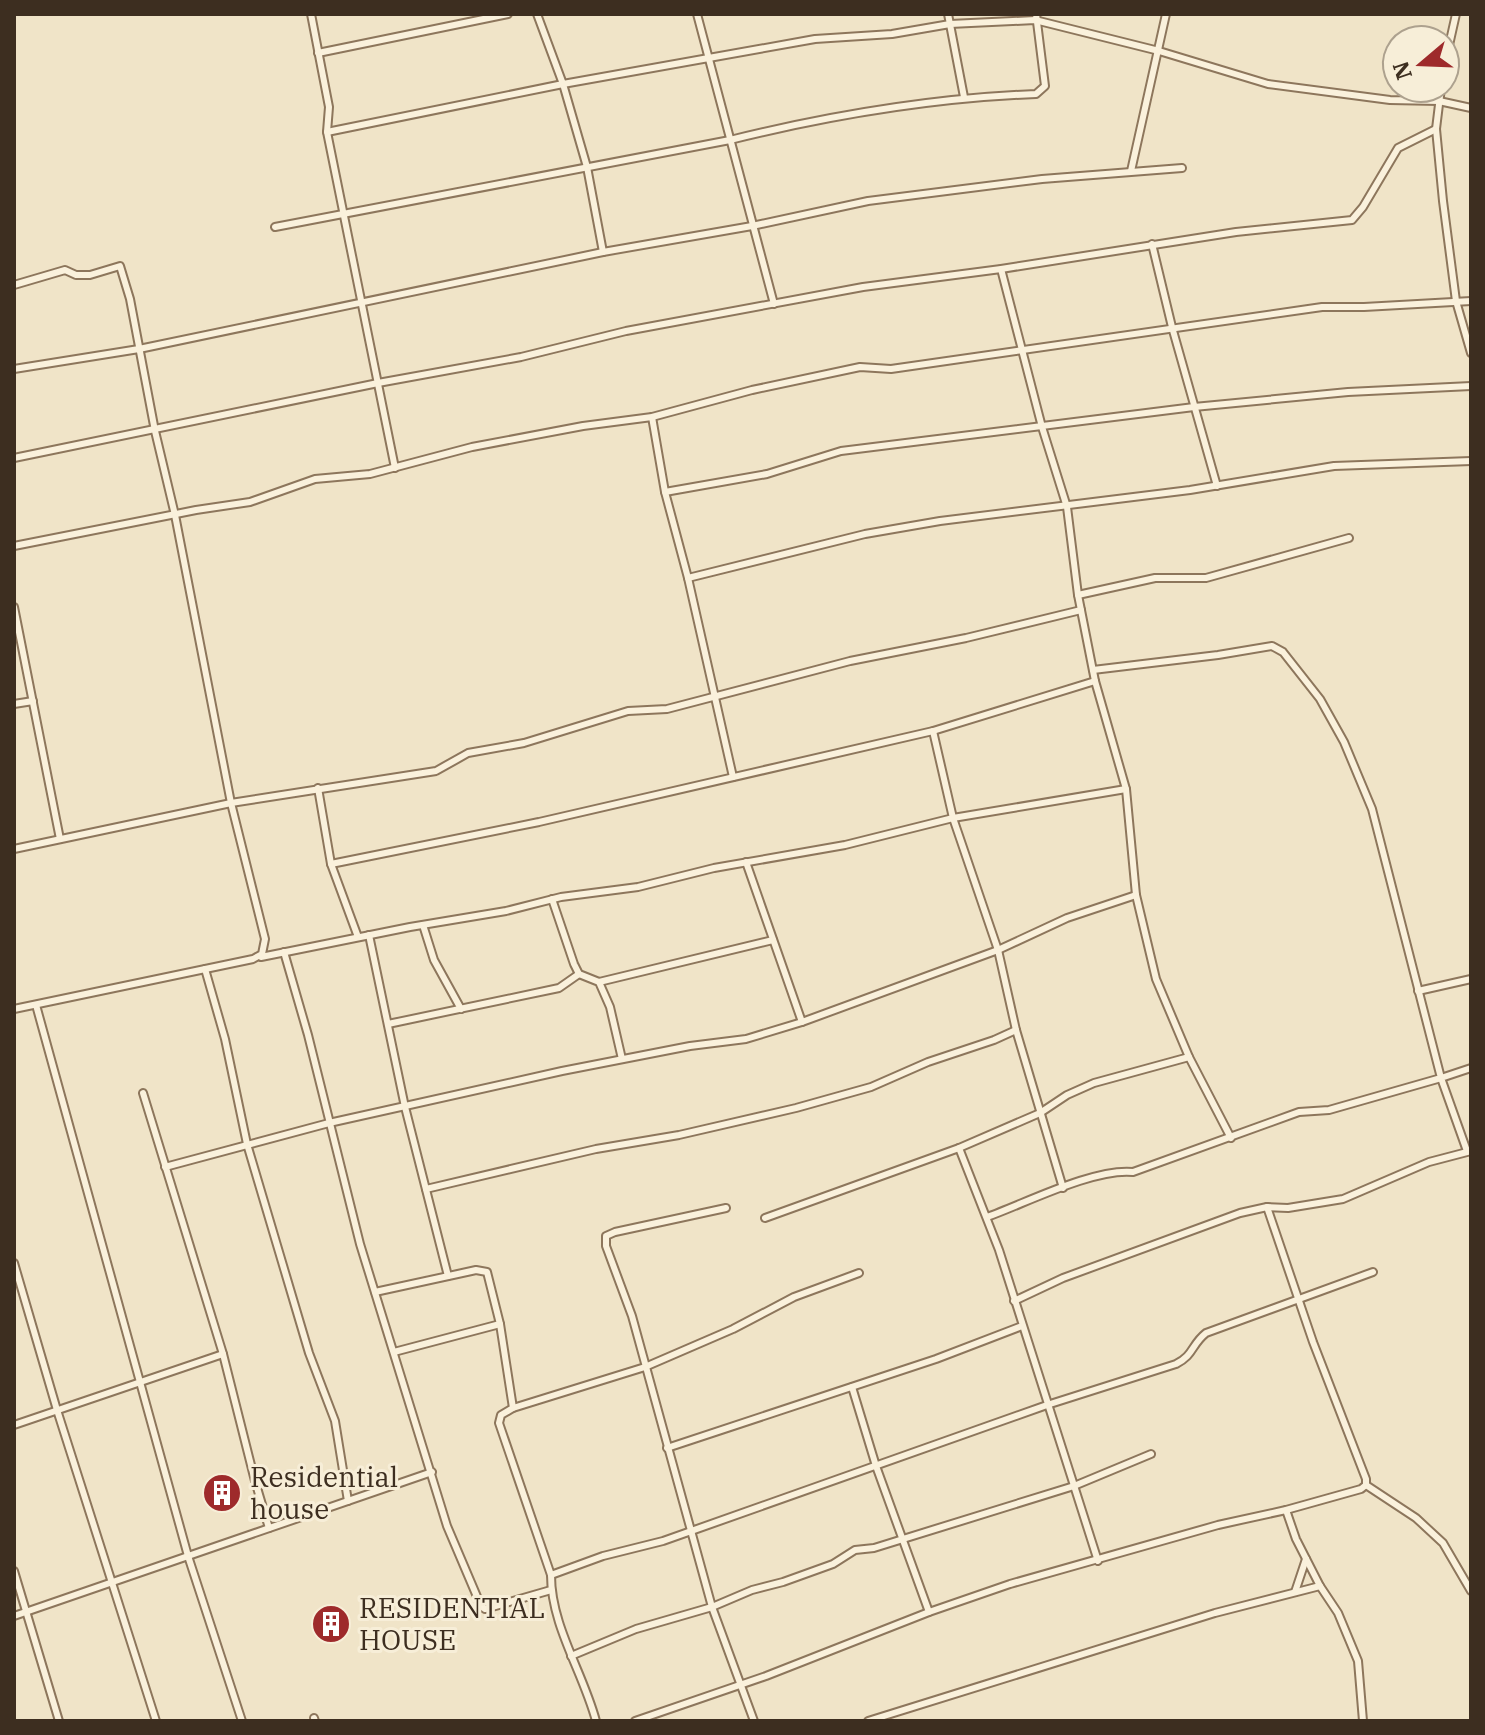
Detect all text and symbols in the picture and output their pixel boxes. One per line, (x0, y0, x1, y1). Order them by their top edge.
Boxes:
north arrow (1381, 24, 1461, 104)
text: N (1385, 58, 1418, 84)
place label: Residential house (250, 1458, 398, 1527)
building icon: Residential house (201, 1472, 243, 1514)
place label: RESIDENTIAL HOUSE (359, 1589, 545, 1658)
building icon: RESIDENTIAL HOUSE (310, 1603, 352, 1645)

